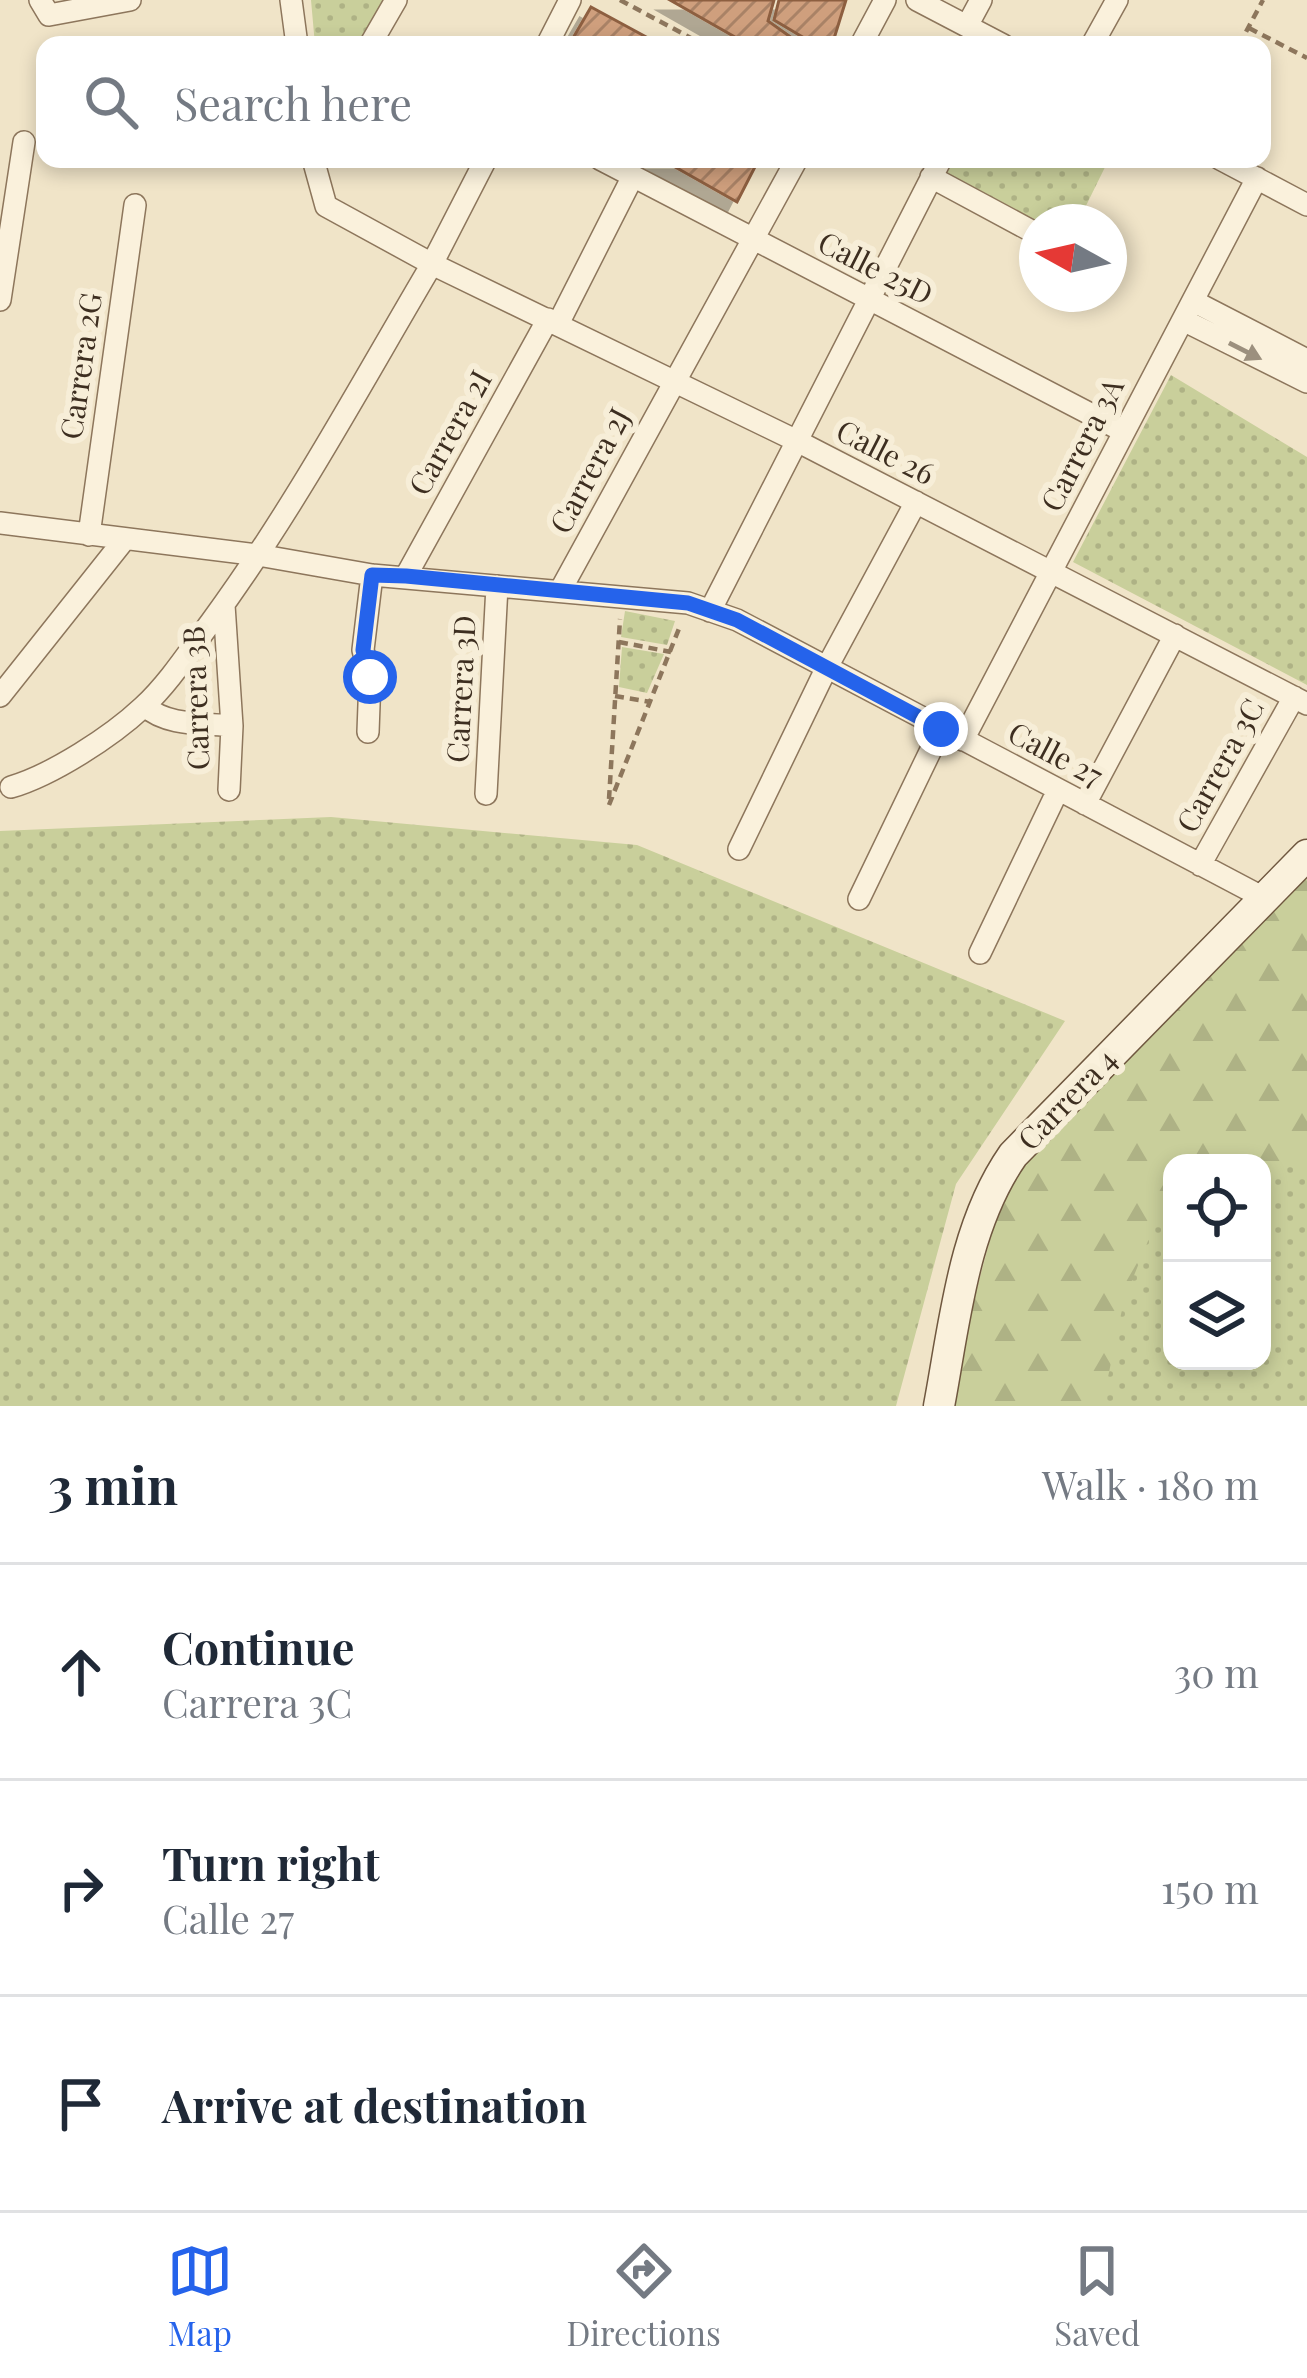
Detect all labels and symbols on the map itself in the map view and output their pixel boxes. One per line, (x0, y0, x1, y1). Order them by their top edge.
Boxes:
north arrow (1019, 204, 1127, 312)
street label: Calle 25D (812, 221, 940, 313)
street label: Carrera 2G (50, 290, 110, 442)
one-way arrow (1228, 340, 1262, 360)
street label: Carrera 2I (399, 363, 500, 502)
street label: Carrera 3A (1031, 370, 1132, 518)
street label: Carrera 2J (540, 400, 639, 540)
street label: Calle 26 (830, 410, 942, 493)
street label: Carrera 3D (436, 614, 484, 764)
street label: Carrera 3B (172, 625, 218, 771)
route start (343, 650, 397, 704)
street label: Carrera 3C (1166, 691, 1272, 839)
route end (914, 702, 968, 756)
street label: Calle 27 (1002, 712, 1110, 795)
street label: Carrera 4 (1008, 1039, 1125, 1158)

